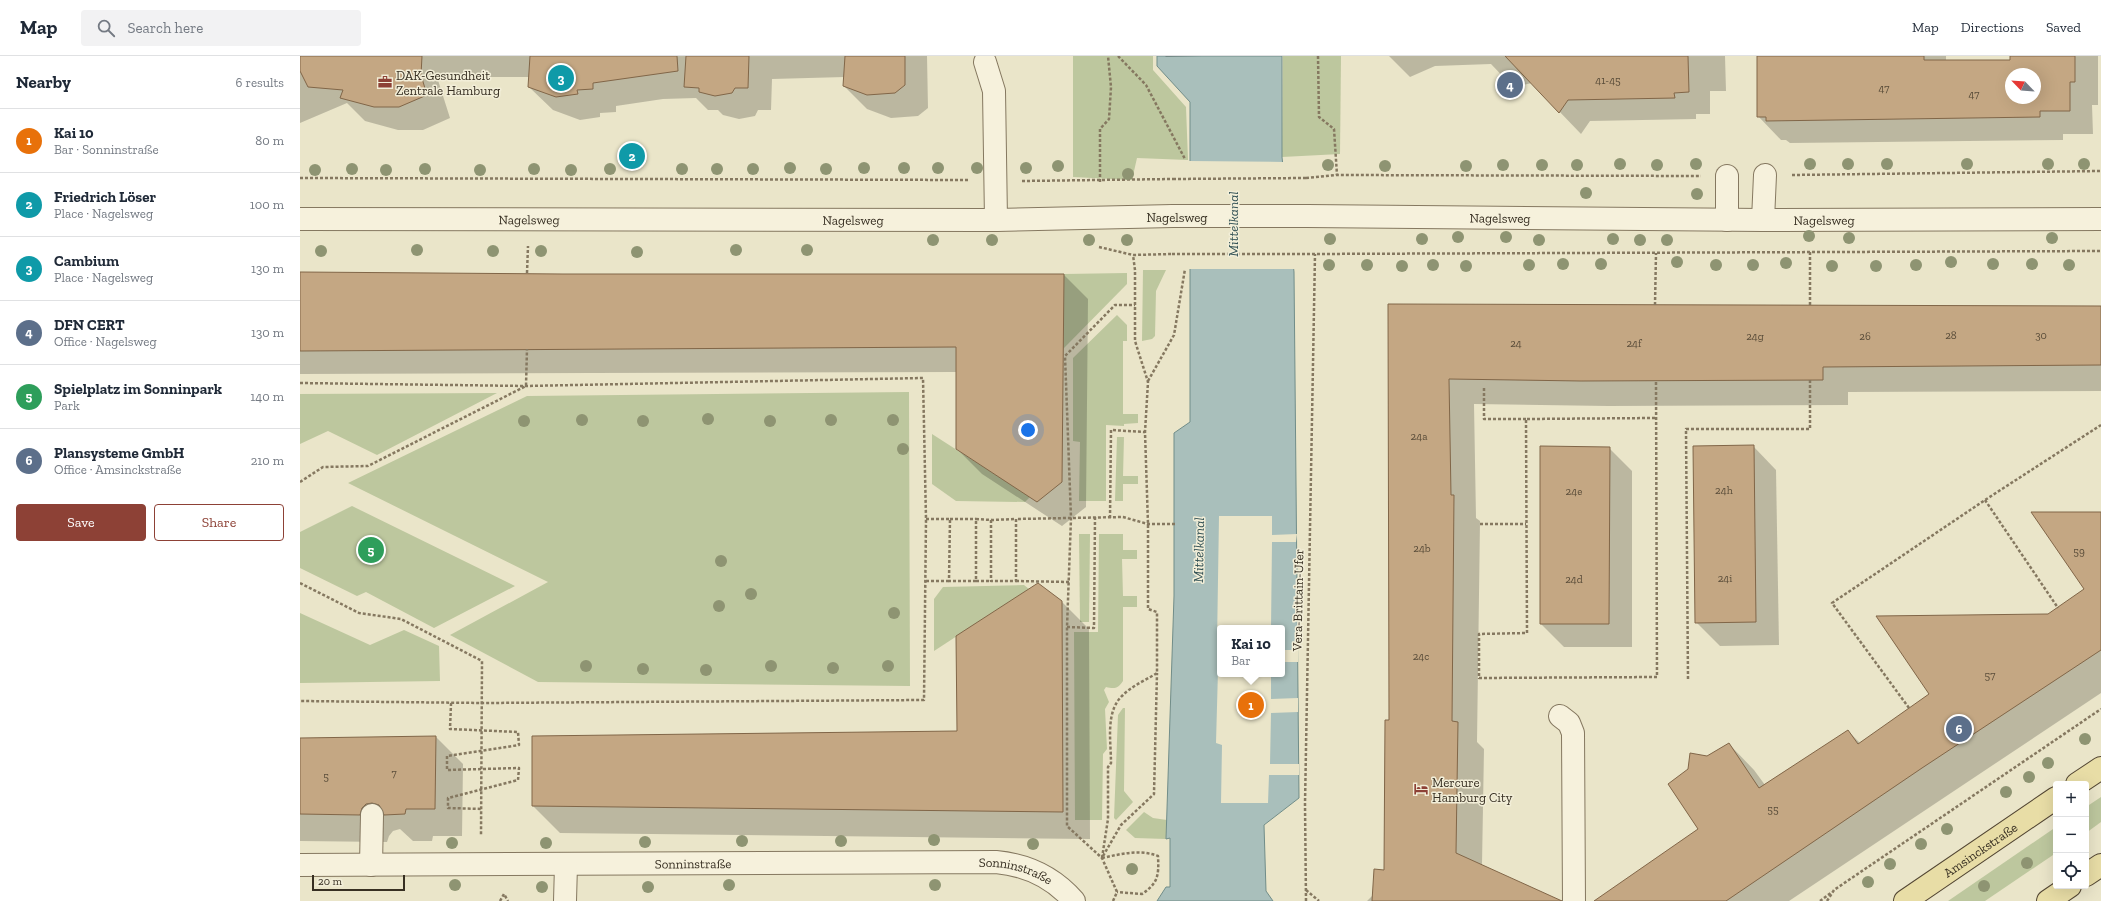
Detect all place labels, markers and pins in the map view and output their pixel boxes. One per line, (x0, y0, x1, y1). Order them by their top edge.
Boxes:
pin: 3 (548, 63, 574, 93)
place label: DAK-Gesundheit Zentrale Hamburg (396, 68, 500, 98)
pin: 4 (1497, 70, 1523, 100)
office icon: DAK-Gesundheit Zentrale Hamburg (377, 74, 393, 90)
pin: 2 (619, 141, 645, 171)
pin: 5 (358, 535, 384, 565)
pin: 1 (1238, 690, 1264, 720)
pin: 6 (1946, 714, 1972, 744)
place label: Mercure Hamburg City (1432, 775, 1513, 805)
hotel icon: Mercure Hamburg City (1413, 781, 1429, 797)

